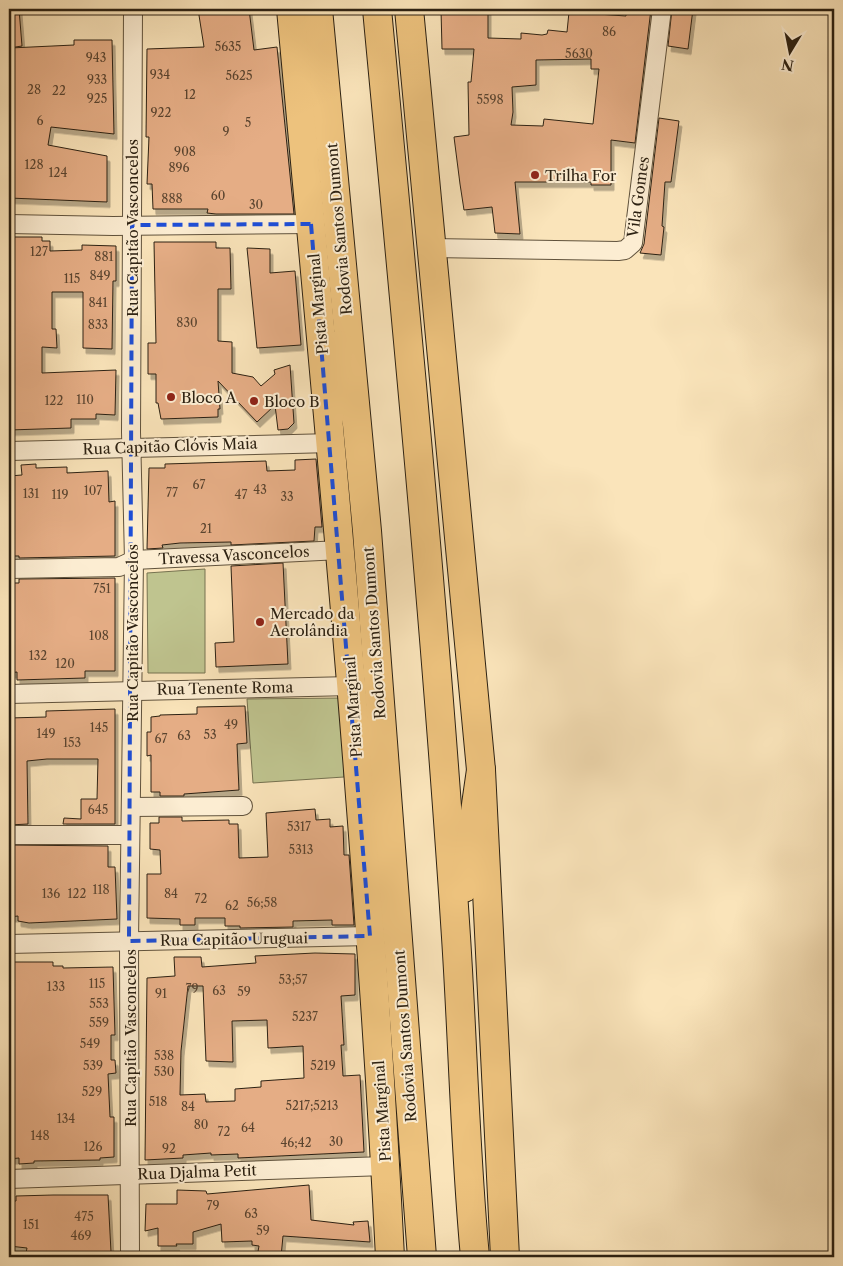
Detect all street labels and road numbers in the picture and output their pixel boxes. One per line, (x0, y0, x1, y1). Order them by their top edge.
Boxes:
street label: Rua Capitão Vasconcelos (123, 139, 142, 317)
street label: Rodovia Santos Dumont (322, 141, 356, 316)
street label: Vila Gomes (623, 155, 653, 240)
street label: Pista Marginal (304, 252, 332, 355)
street label: Rua Capitão Clóvis Maia (82, 433, 258, 459)
street label: Travessa Vasconcelos (158, 542, 310, 568)
street label: Rua Capitão Vasconcelos (123, 544, 142, 722)
street label: Rodovia Santos Dumont (358, 545, 390, 720)
street label: Pista Marginal (340, 655, 366, 758)
street label: Rua Tenente Roma (157, 677, 294, 699)
street label: Rua Capitão Uruguai (160, 928, 309, 950)
street label: Rodovia Santos Dumont (389, 948, 421, 1123)
street label: Rua Capitão Vasconcelos (121, 949, 140, 1127)
street label: Pista Marginal (369, 1059, 395, 1162)
street label: Rua Djalma Petit (137, 1160, 258, 1184)

